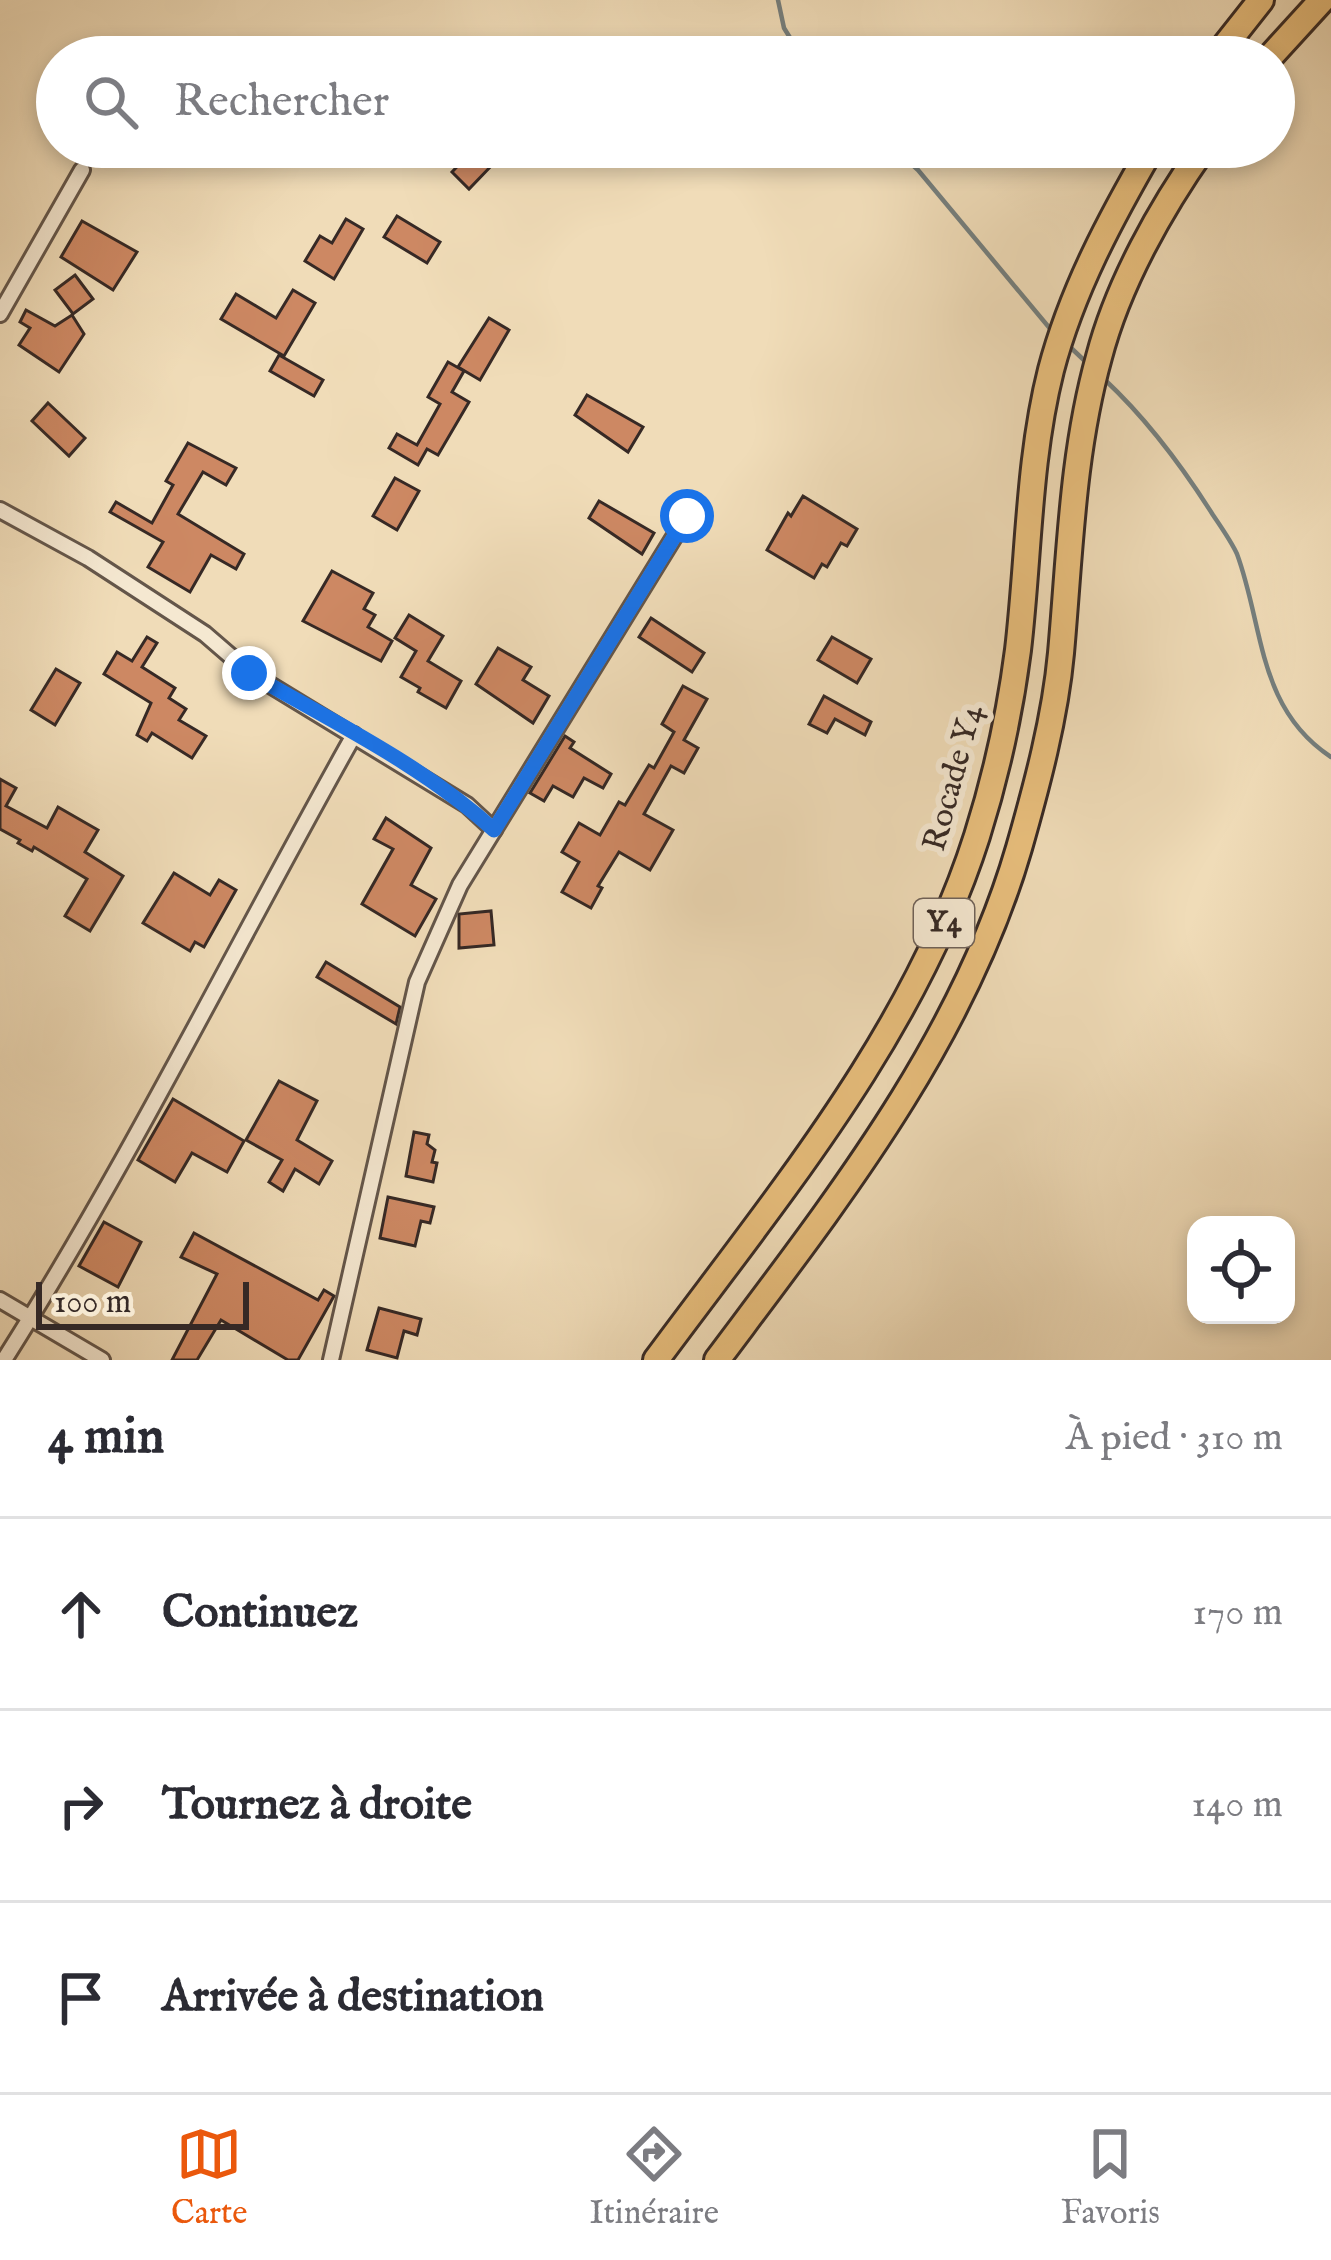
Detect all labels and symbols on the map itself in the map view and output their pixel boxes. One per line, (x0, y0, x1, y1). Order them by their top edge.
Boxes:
route start (660, 489, 714, 543)
route end (222, 646, 276, 700)
street label: Rocade Y4 (914, 700, 994, 856)
road number: Y4 (914, 899, 974, 947)
scale bar (36, 1276, 249, 1329)

